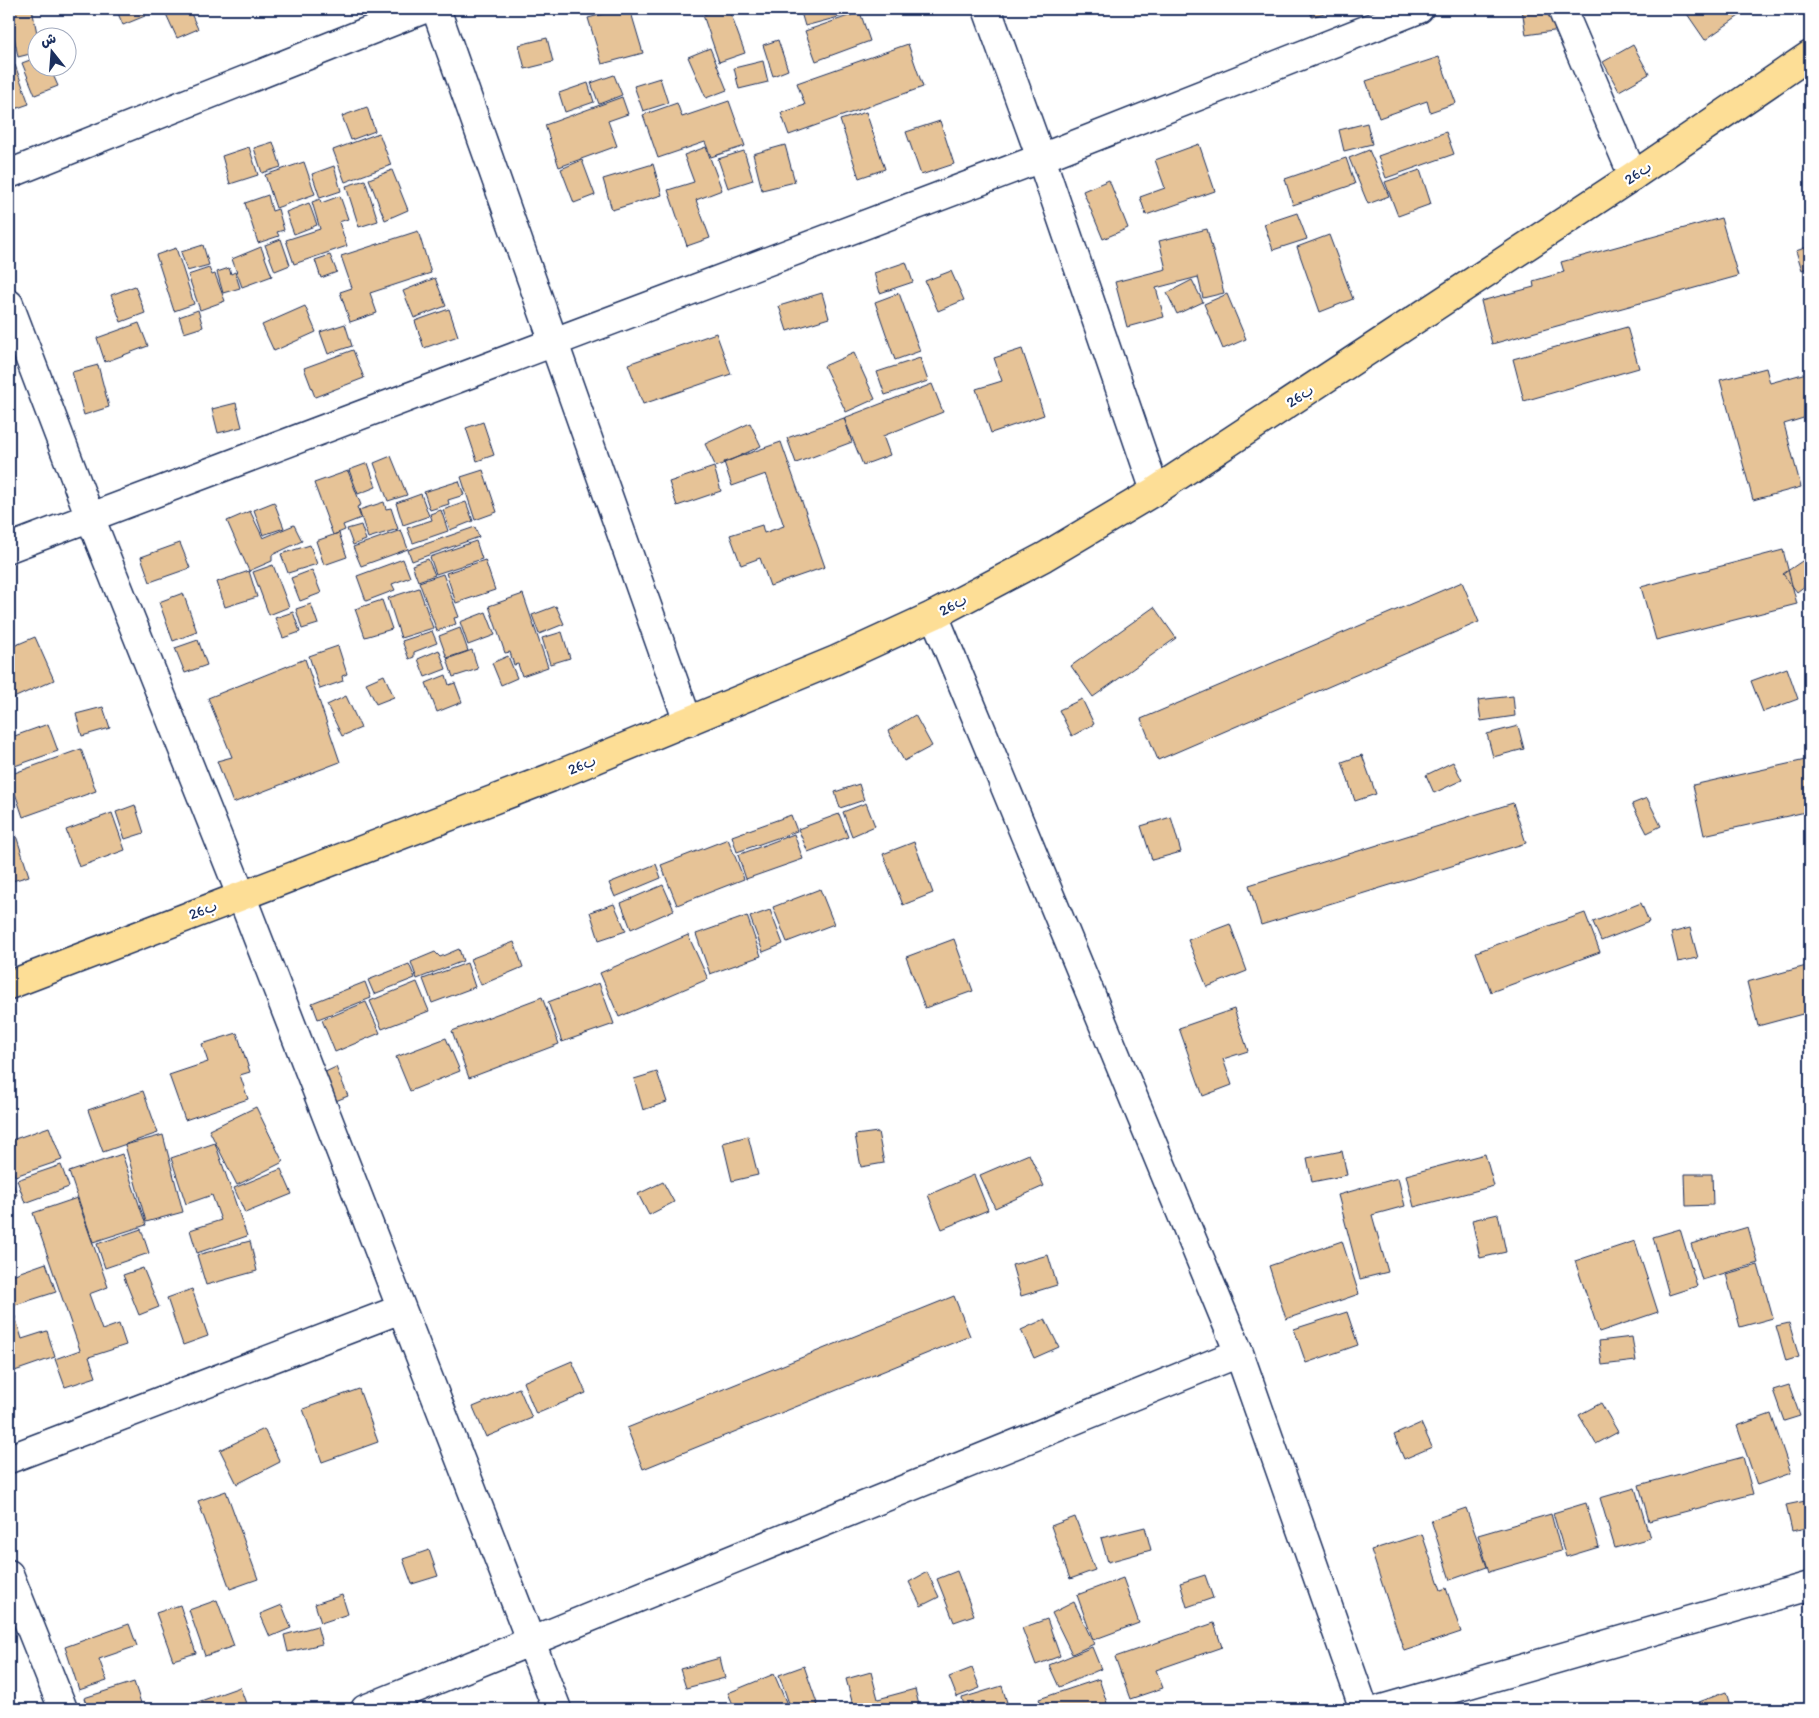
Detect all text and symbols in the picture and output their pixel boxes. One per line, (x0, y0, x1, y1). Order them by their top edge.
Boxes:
north arrow (28, 28, 78, 78)
text: ش (38, 30, 58, 50)
street label: 26ب (1621, 157, 1655, 189)
street label: 26ب (1283, 381, 1317, 411)
street label: 26ب (936, 590, 970, 620)
street label: 26ب (565, 751, 599, 779)
street label: 26ب (186, 896, 220, 924)

